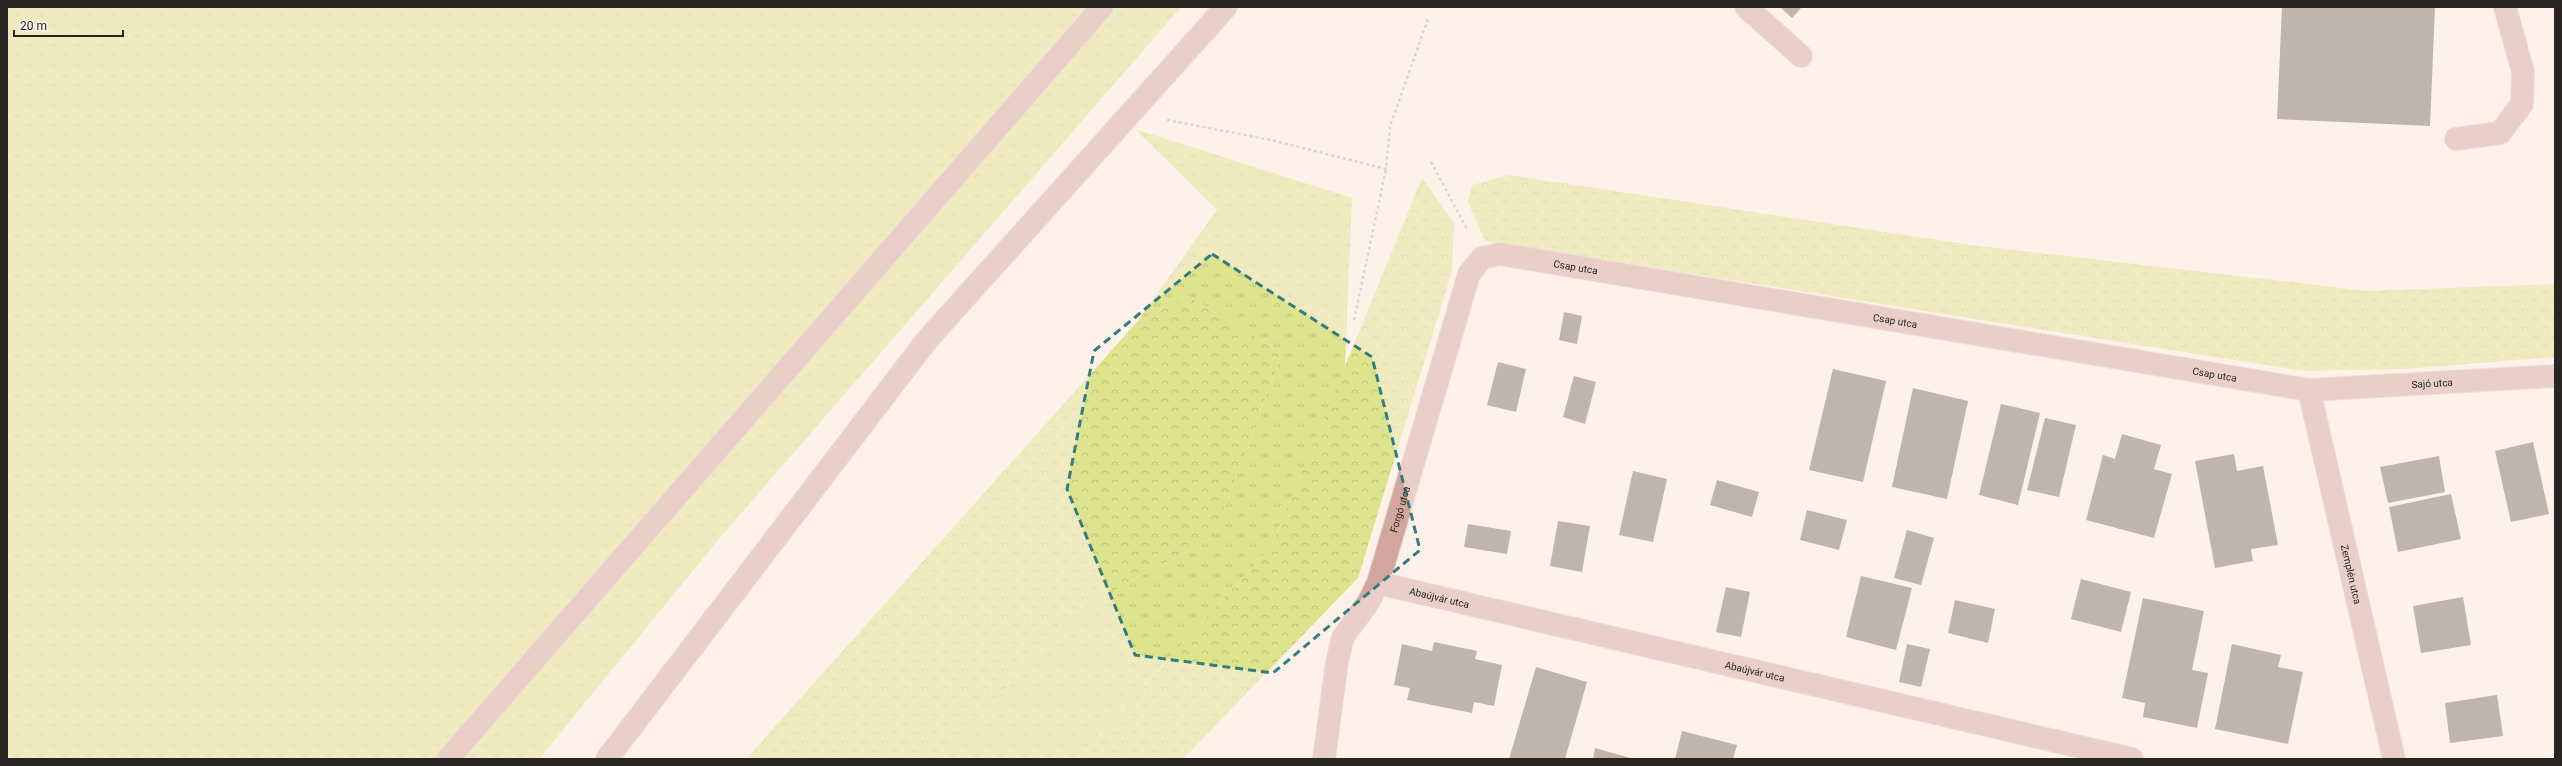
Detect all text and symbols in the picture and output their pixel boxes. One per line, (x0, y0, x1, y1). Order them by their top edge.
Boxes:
scale bar (14, 12, 123, 38)
text: 20 m (20, 19, 47, 33)
street label: Csap utca (1553, 258, 1599, 276)
street label: Csap utca (1872, 312, 1918, 330)
street label: Csap utca (2192, 366, 2238, 384)
street label: Sajó utca (2411, 377, 2453, 390)
street label: Forgó utca (1388, 485, 1412, 534)
street label: Zemplén utca (2339, 543, 2363, 605)
street label: Abaújvár utca (1408, 586, 1470, 610)
street label: Abaújvár utca (1724, 659, 1786, 684)

